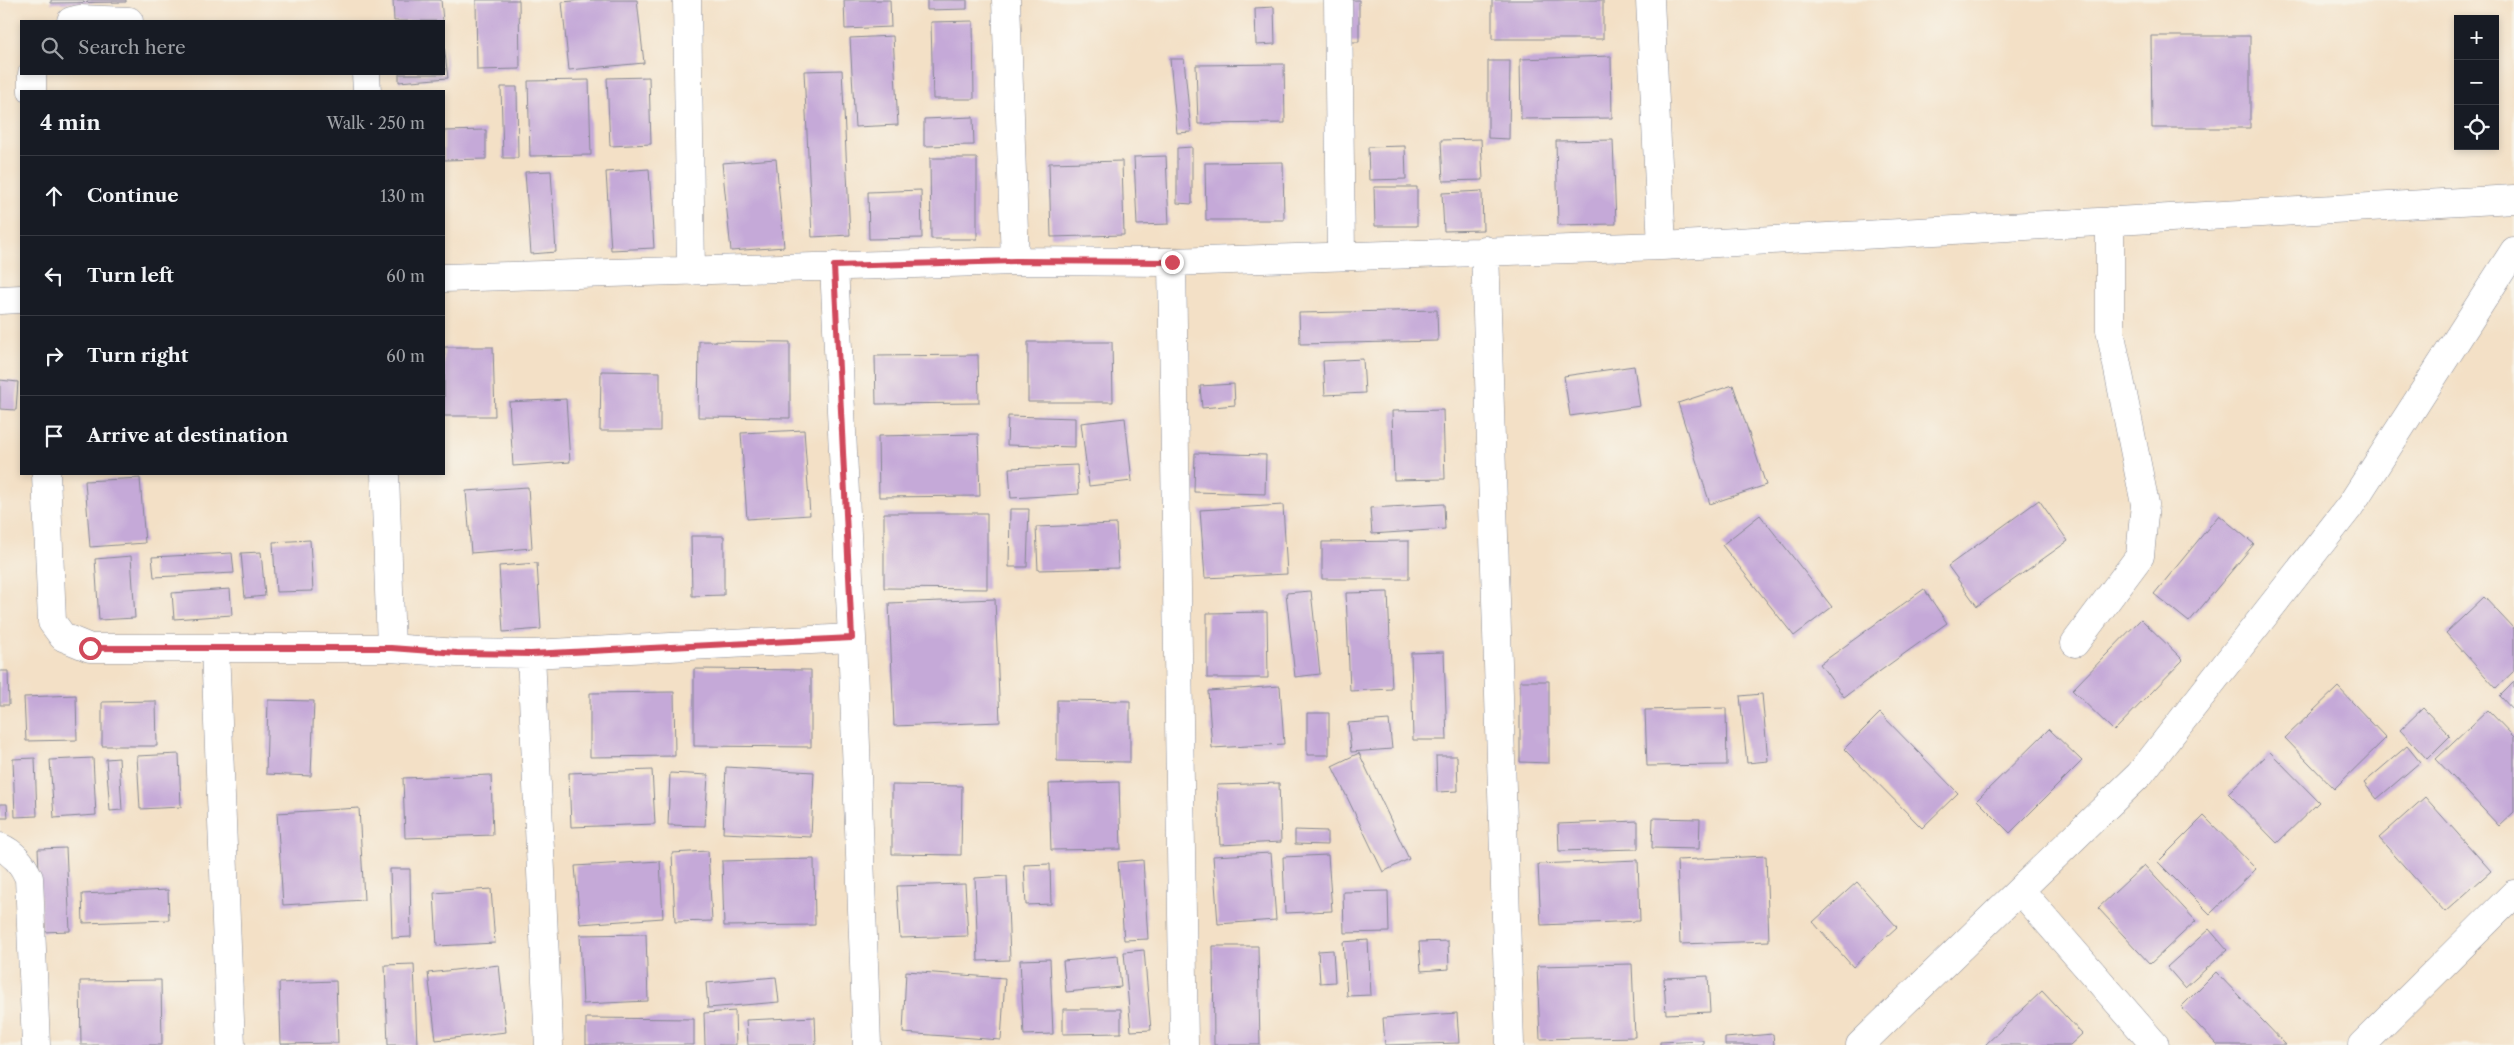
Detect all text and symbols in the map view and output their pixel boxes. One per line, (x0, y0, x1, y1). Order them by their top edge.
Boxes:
map controls (2454, 15, 2499, 150)
button: + (2454, 15, 2499, 60)
search box (20, 20, 445, 75)
icon: search (38, 34, 66, 62)
text: Search here (78, 36, 186, 59)
button: − (2454, 60, 2499, 105)
button: locate (2454, 105, 2499, 150)
text: 4 min (40, 110, 101, 135)
text: Walk · 250 m (327, 113, 425, 133)
icon: ahead (40, 182, 68, 210)
text: Continue (87, 184, 179, 207)
text: 130 m (380, 186, 425, 206)
route end (1161, 251, 1184, 274)
icon: left (40, 262, 68, 290)
text: Turn left (87, 264, 174, 287)
text: 60 m (386, 266, 425, 286)
icon: right (40, 342, 68, 370)
text: Turn right (87, 344, 188, 367)
text: 60 m (386, 346, 425, 366)
icon: arrive (40, 422, 68, 450)
text: Arrive at destination (87, 424, 288, 447)
route start (79, 637, 102, 660)

